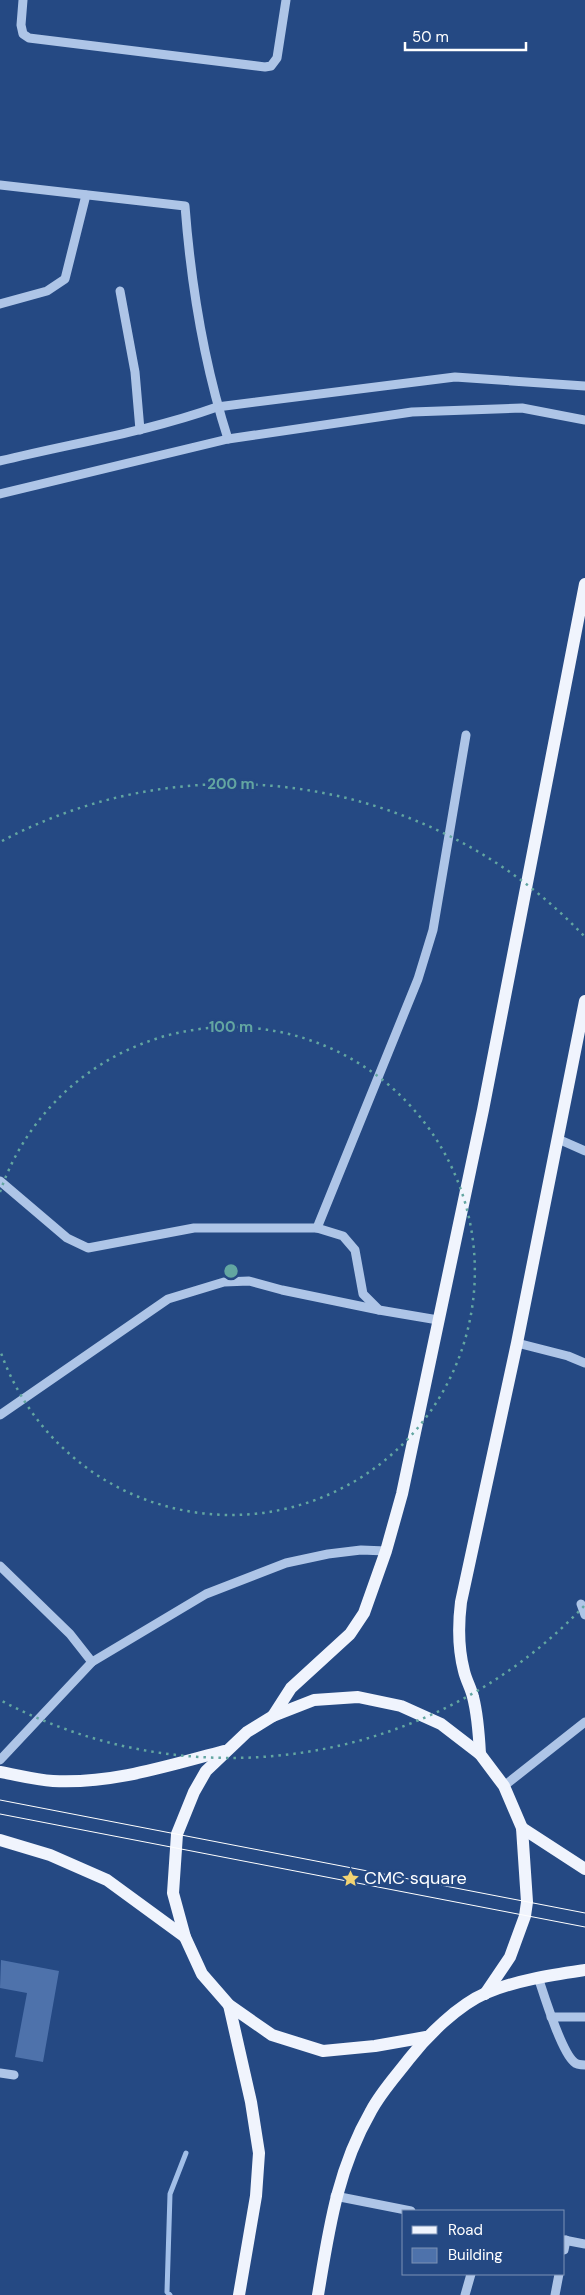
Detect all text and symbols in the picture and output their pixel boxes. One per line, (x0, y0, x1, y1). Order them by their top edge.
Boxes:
scale bar (405, 20, 526, 52)
text: 50 m (412, 27, 449, 47)
text: 200 m (207, 774, 255, 794)
text: 100 m (209, 1017, 253, 1037)
centre of rings (222, 1262, 240, 1280)
place label: CMC square (364, 1866, 467, 1890)
place icon: CMC square (340, 1868, 360, 1888)
legend (402, 2210, 565, 2275)
text: Road (448, 2220, 483, 2240)
text: Building (448, 2245, 503, 2265)

